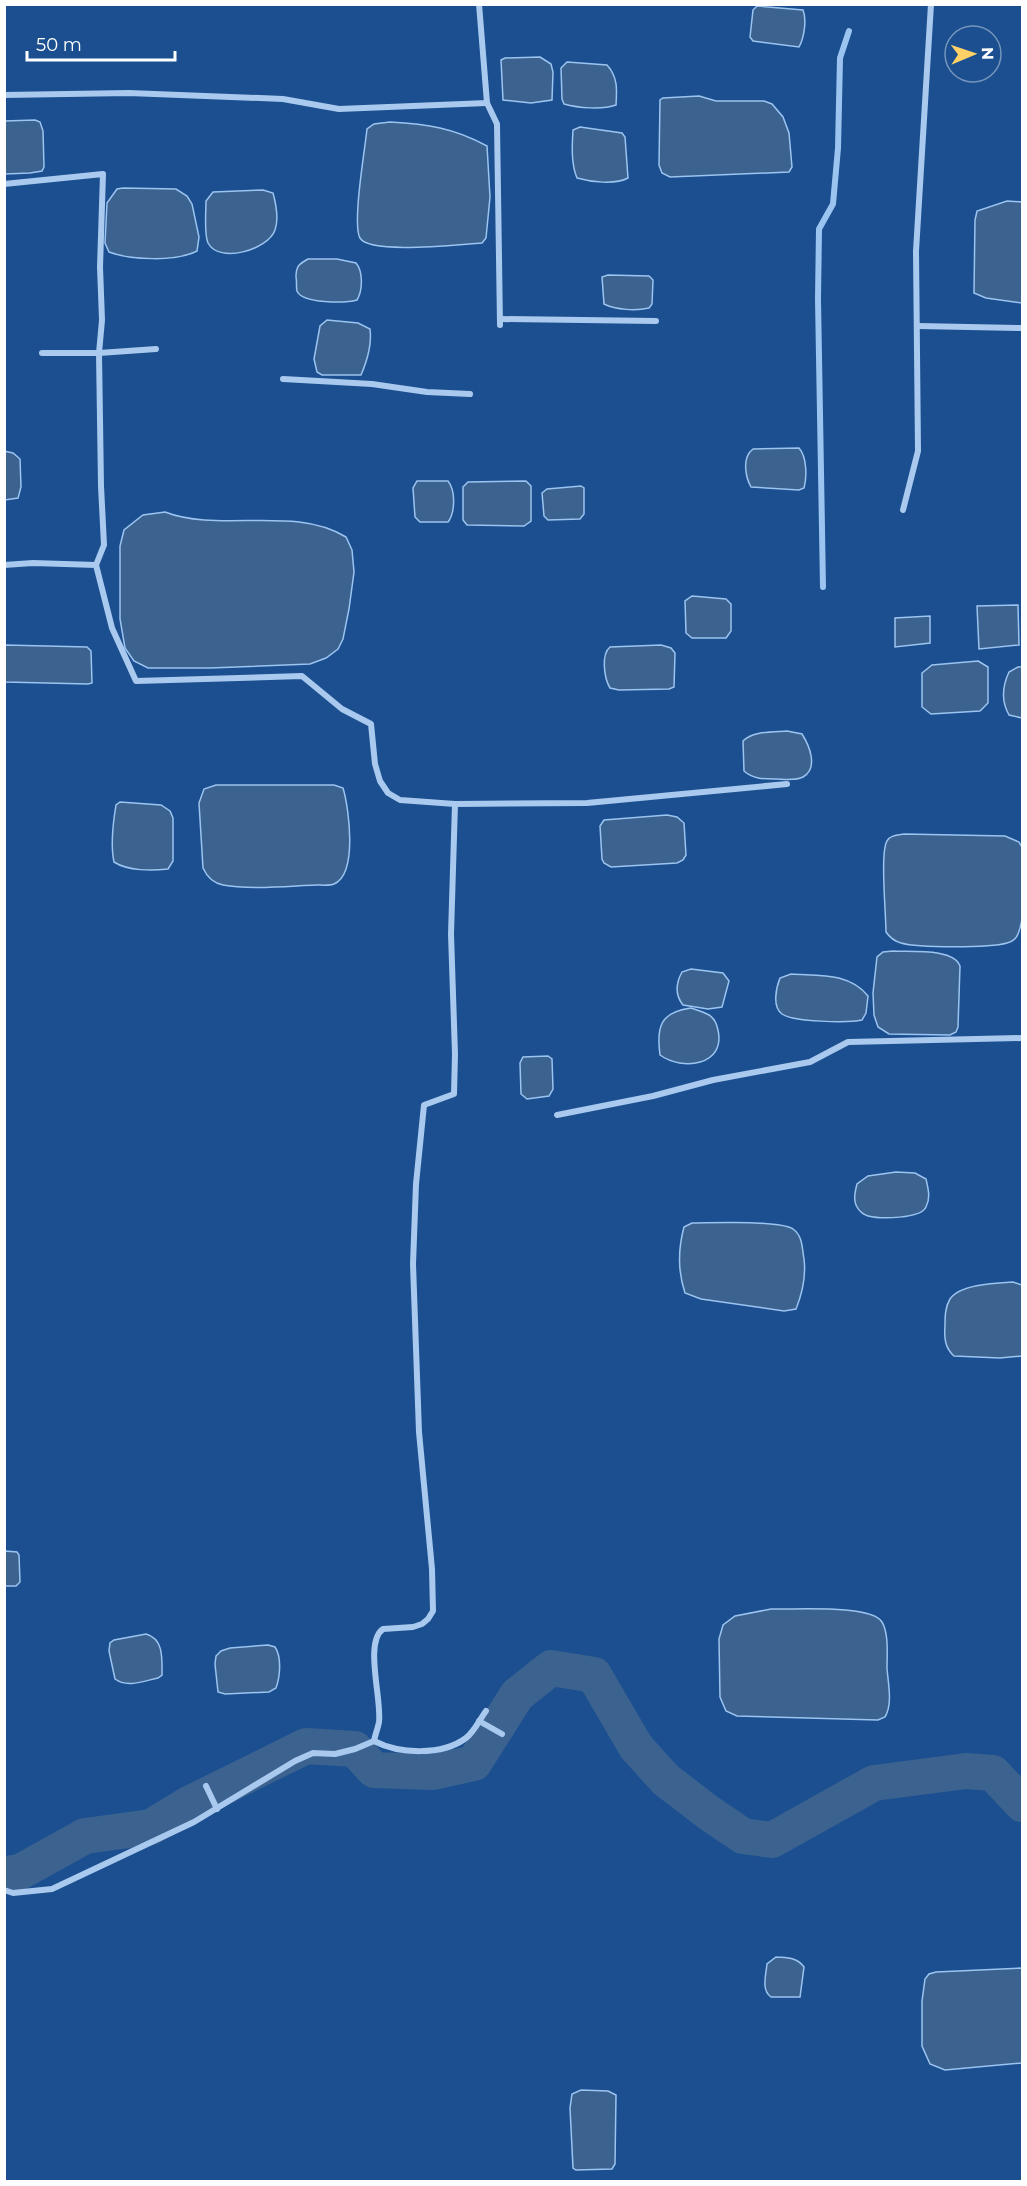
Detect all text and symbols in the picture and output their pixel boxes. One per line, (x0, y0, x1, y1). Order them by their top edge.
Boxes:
scale bar (27, 24, 176, 62)
north arrow (943, 24, 1003, 84)
text: 50 m (36, 34, 82, 56)
text: N (978, 47, 997, 60)

